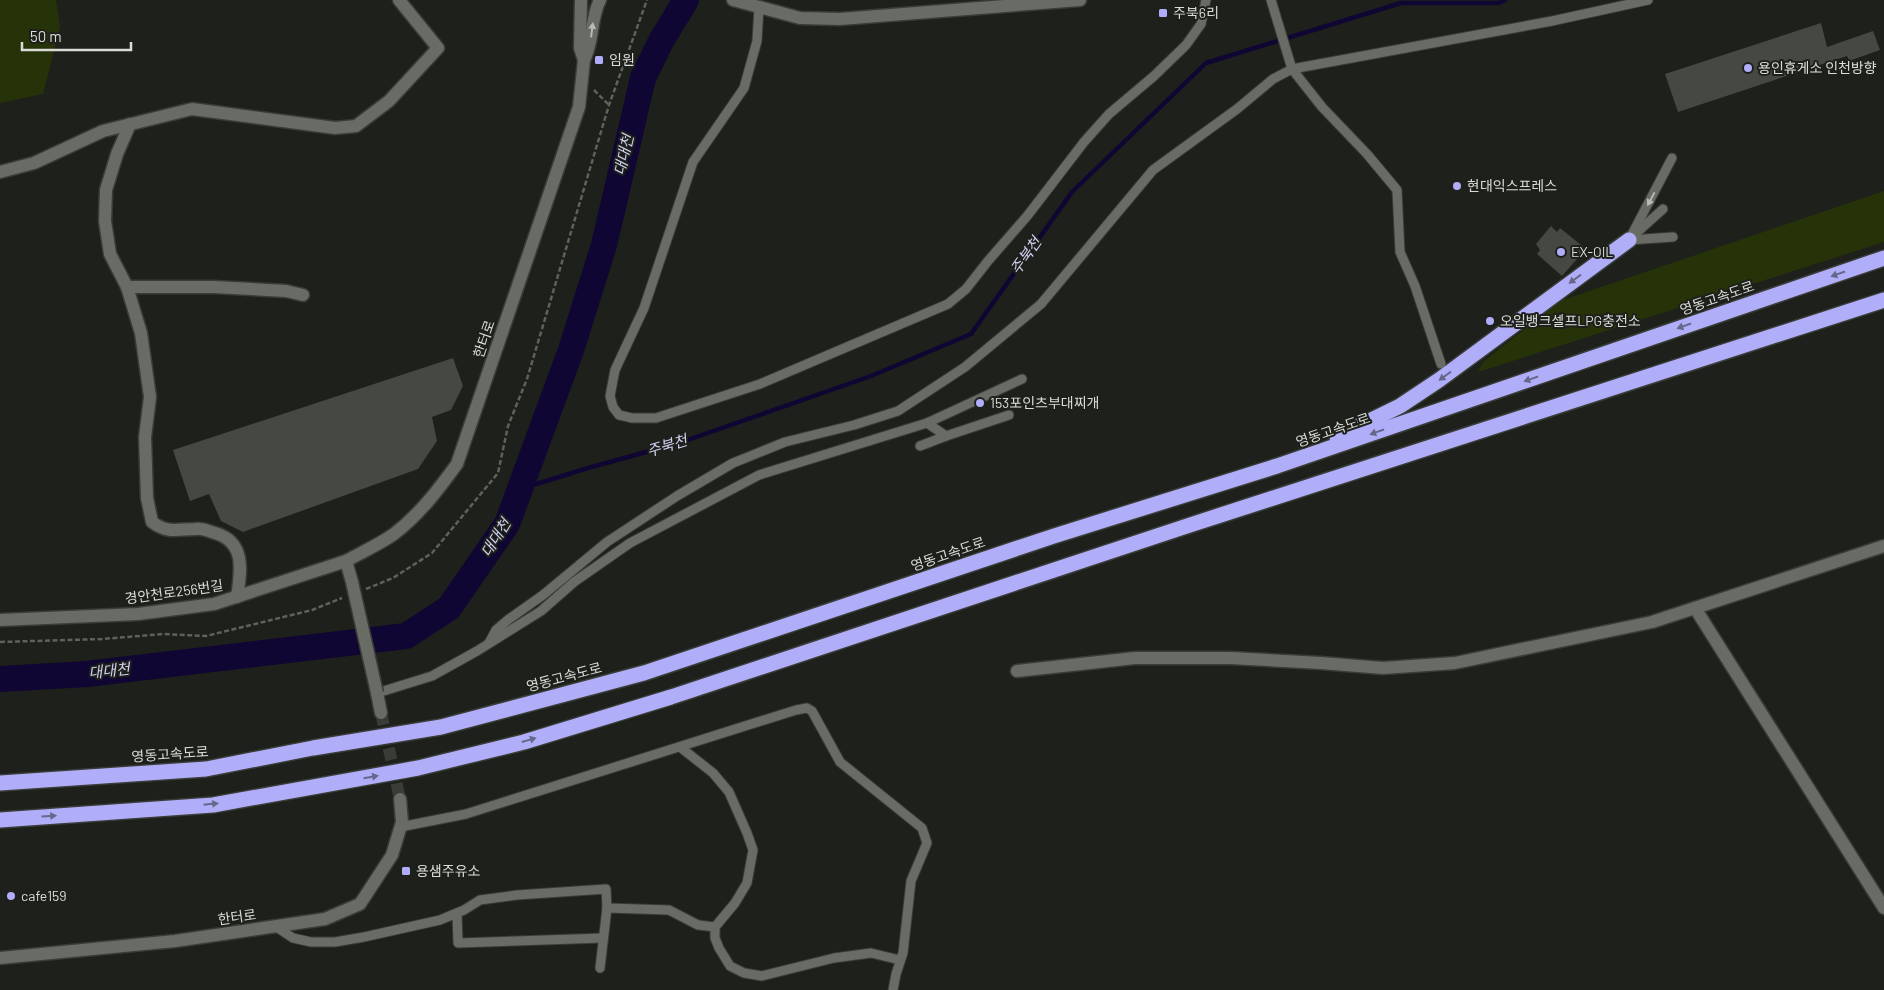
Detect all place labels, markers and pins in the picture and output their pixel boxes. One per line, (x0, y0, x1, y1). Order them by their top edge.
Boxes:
place label: 주북6리 (1173, 4, 1219, 21)
marker: 주북6리 (1157, 7, 1169, 19)
place label: 임원 (609, 51, 635, 68)
marker: 임원 (593, 54, 605, 66)
place label: 용인휴게소 인천방향 (1758, 59, 1877, 76)
marker: 용인휴게소 인천방향 (1742, 62, 1754, 74)
place label: 현대익스프레스 (1467, 177, 1557, 194)
marker: 현대익스프레스 (1451, 180, 1463, 192)
place label: EX-OIL (1571, 243, 1613, 260)
marker: EX-OIL (1555, 246, 1567, 258)
place label: 오일뱅크셀프LPG충전소 (1500, 312, 1641, 329)
marker: 오일뱅크셀프LPG충전소 (1484, 315, 1496, 327)
place label: 153포인츠부대찌개 (990, 394, 1099, 411)
marker: 153포인츠부대찌개 (974, 397, 986, 409)
place label: 용샘주유소 (416, 862, 481, 879)
marker: 용샘주유소 (400, 865, 412, 877)
place label: cafe159 (21, 887, 67, 904)
marker: cafe159 (5, 890, 17, 902)

